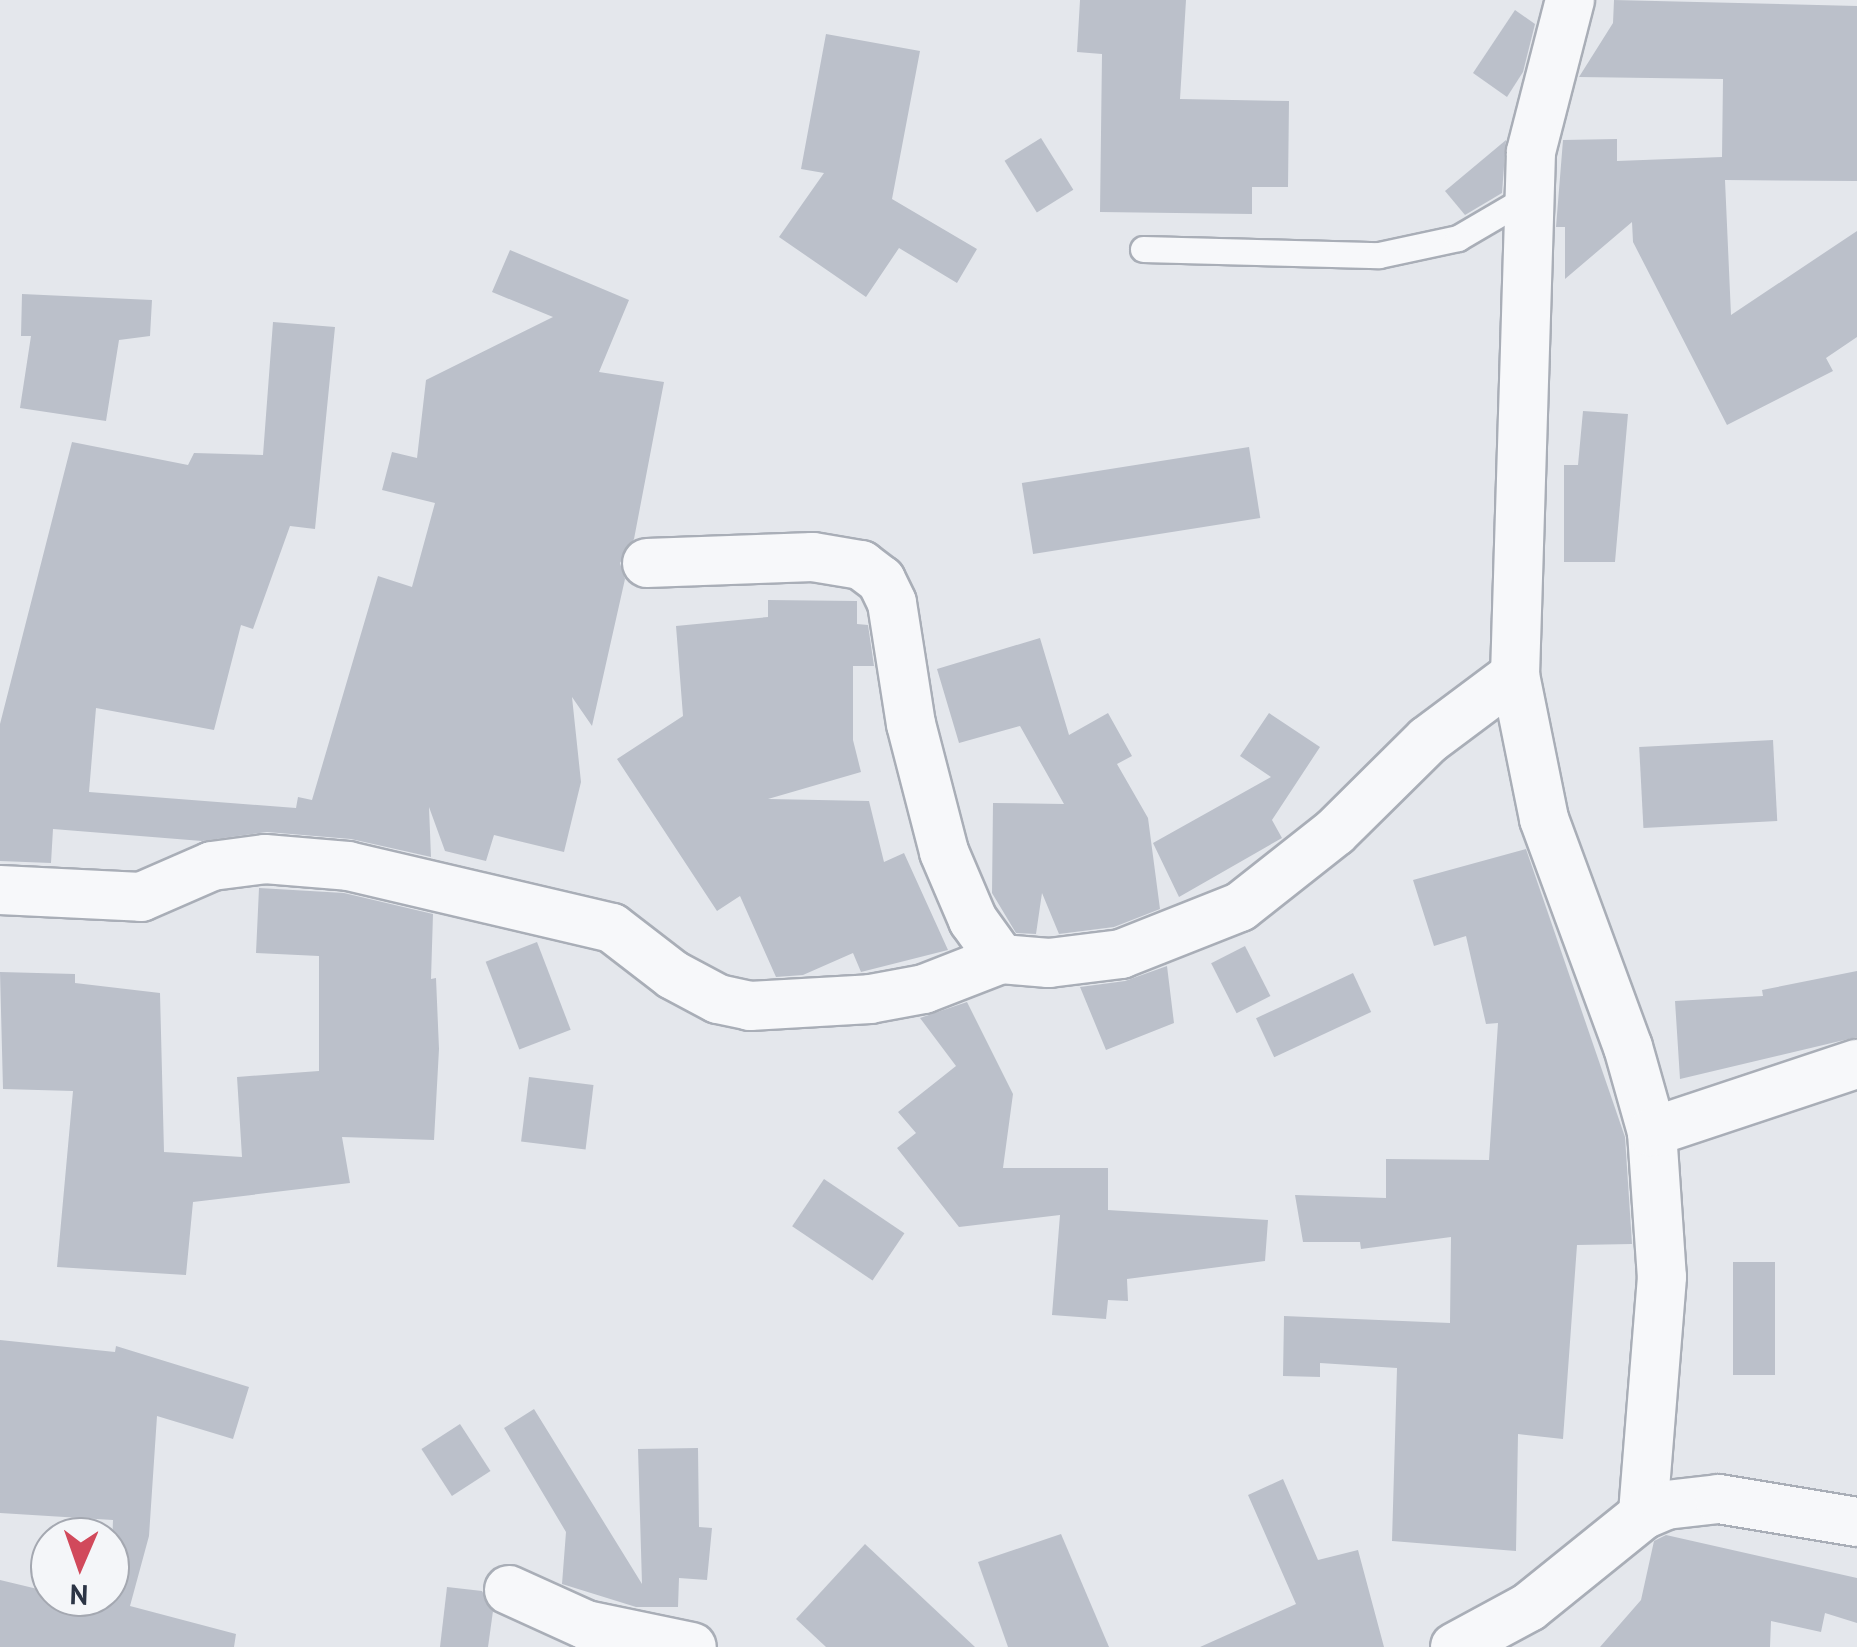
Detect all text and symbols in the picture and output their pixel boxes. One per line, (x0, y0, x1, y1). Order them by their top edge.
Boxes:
north arrow (30, 1517, 130, 1617)
text: N (69, 1577, 89, 1614)

